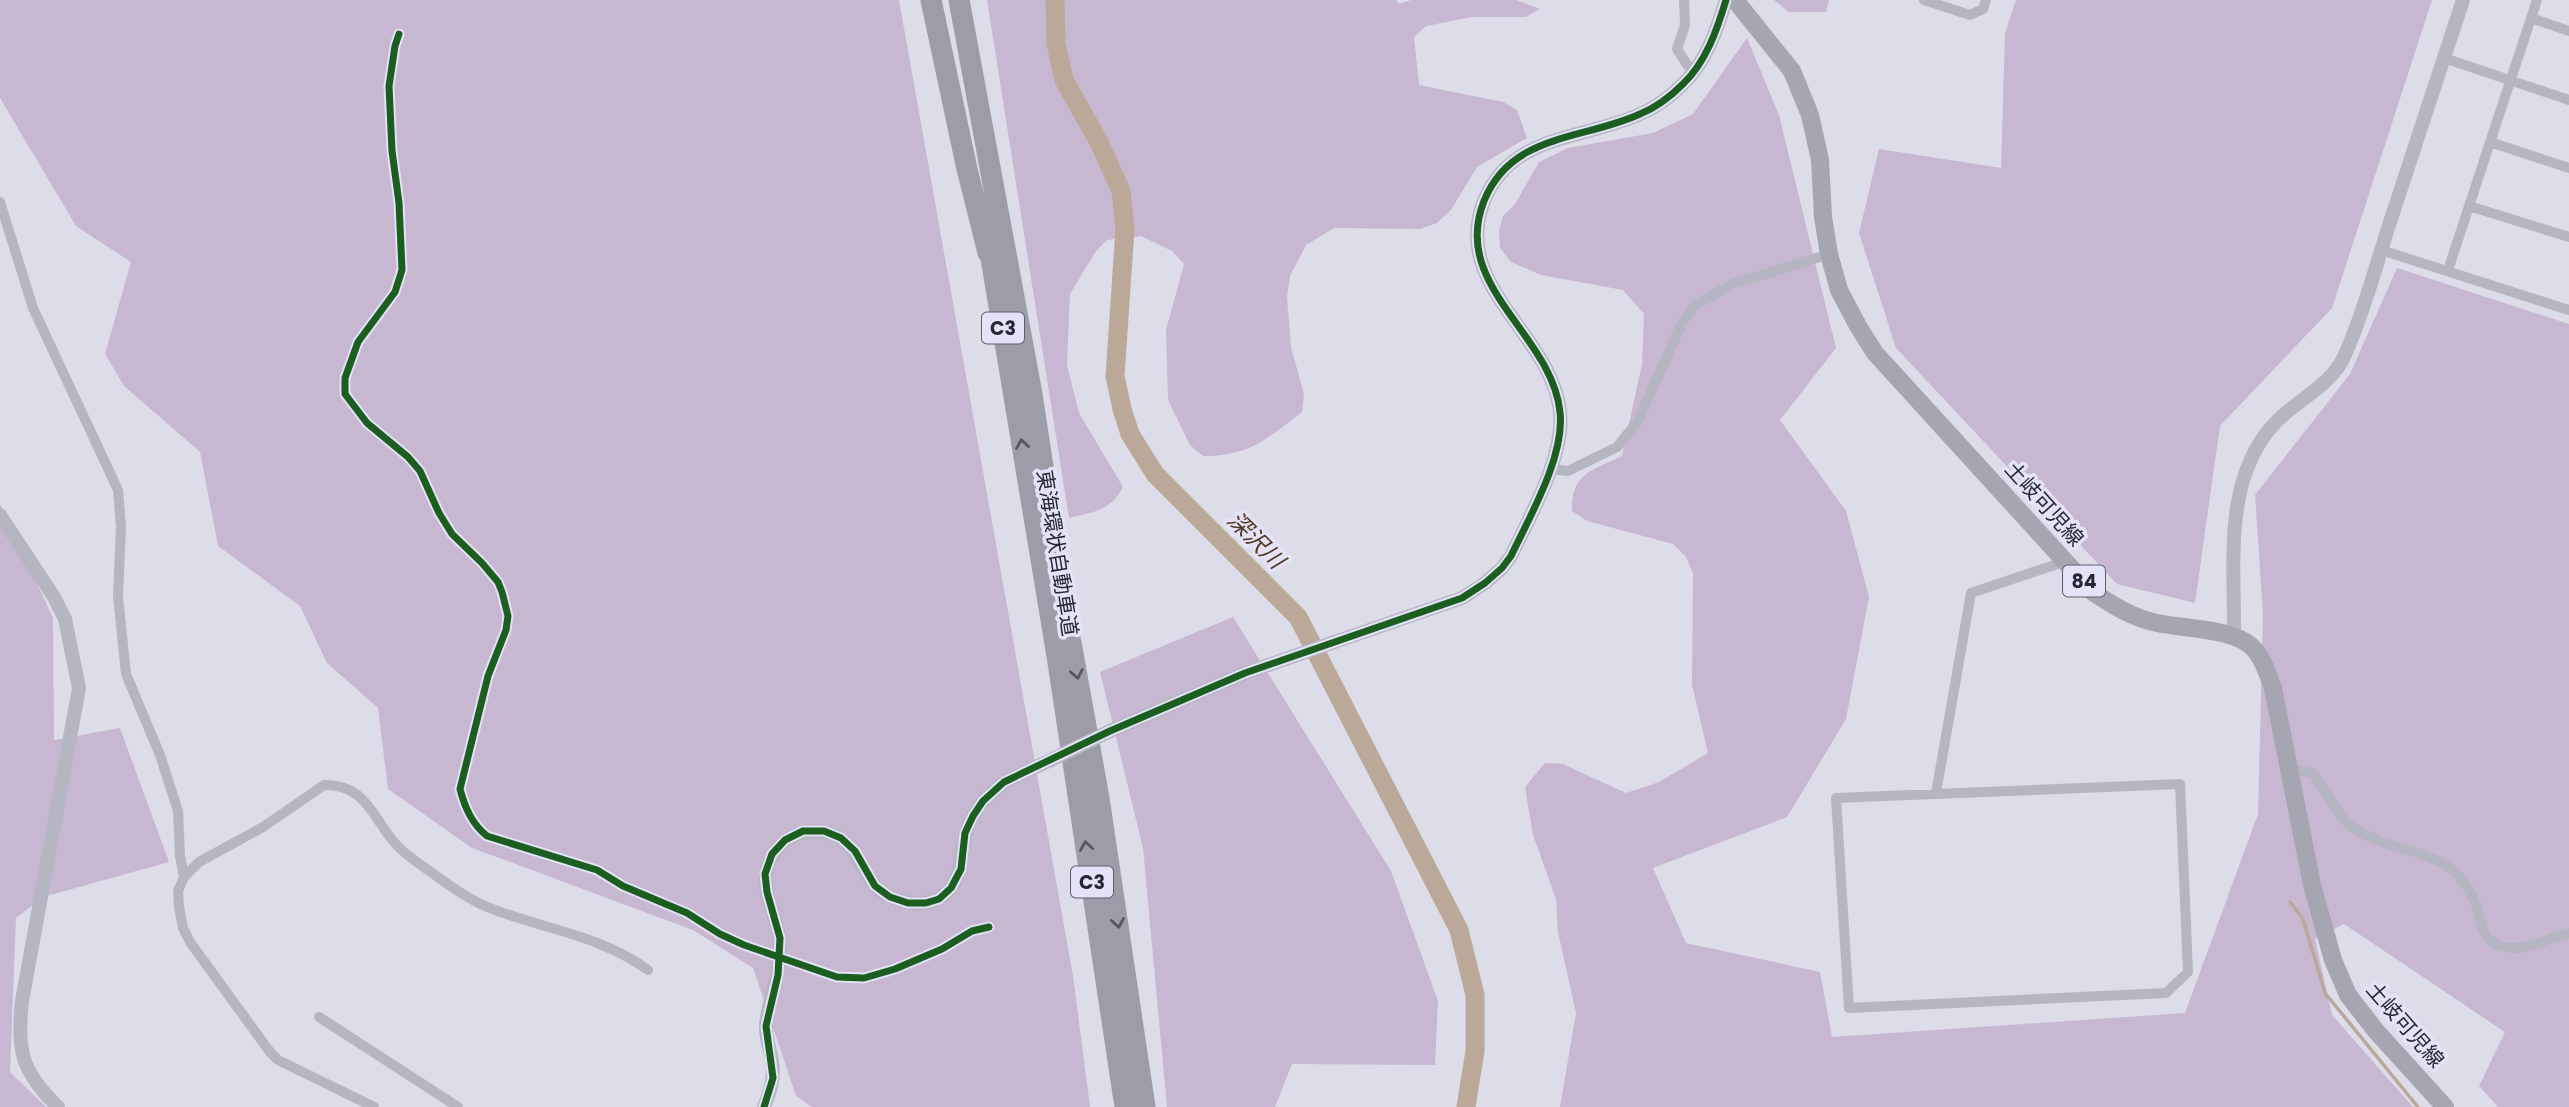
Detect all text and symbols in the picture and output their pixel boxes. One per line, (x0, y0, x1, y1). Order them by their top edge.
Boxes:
road number: C3 (982, 312, 1024, 344)
one-way arrow (1015, 438, 1030, 450)
street label: 土岐可児線 (1998, 455, 2090, 552)
street label: 東海環状自動車道 (1030, 468, 1085, 638)
water label: 深沢川 (1220, 504, 1294, 578)
road number: 84 (2063, 566, 2105, 596)
one-way arrow (1069, 668, 1084, 680)
one-way arrow (1079, 840, 1094, 852)
road number: C3 (1071, 866, 1113, 898)
one-way arrow (1110, 917, 1125, 929)
street label: 土岐可児線 (2360, 976, 2451, 1074)

